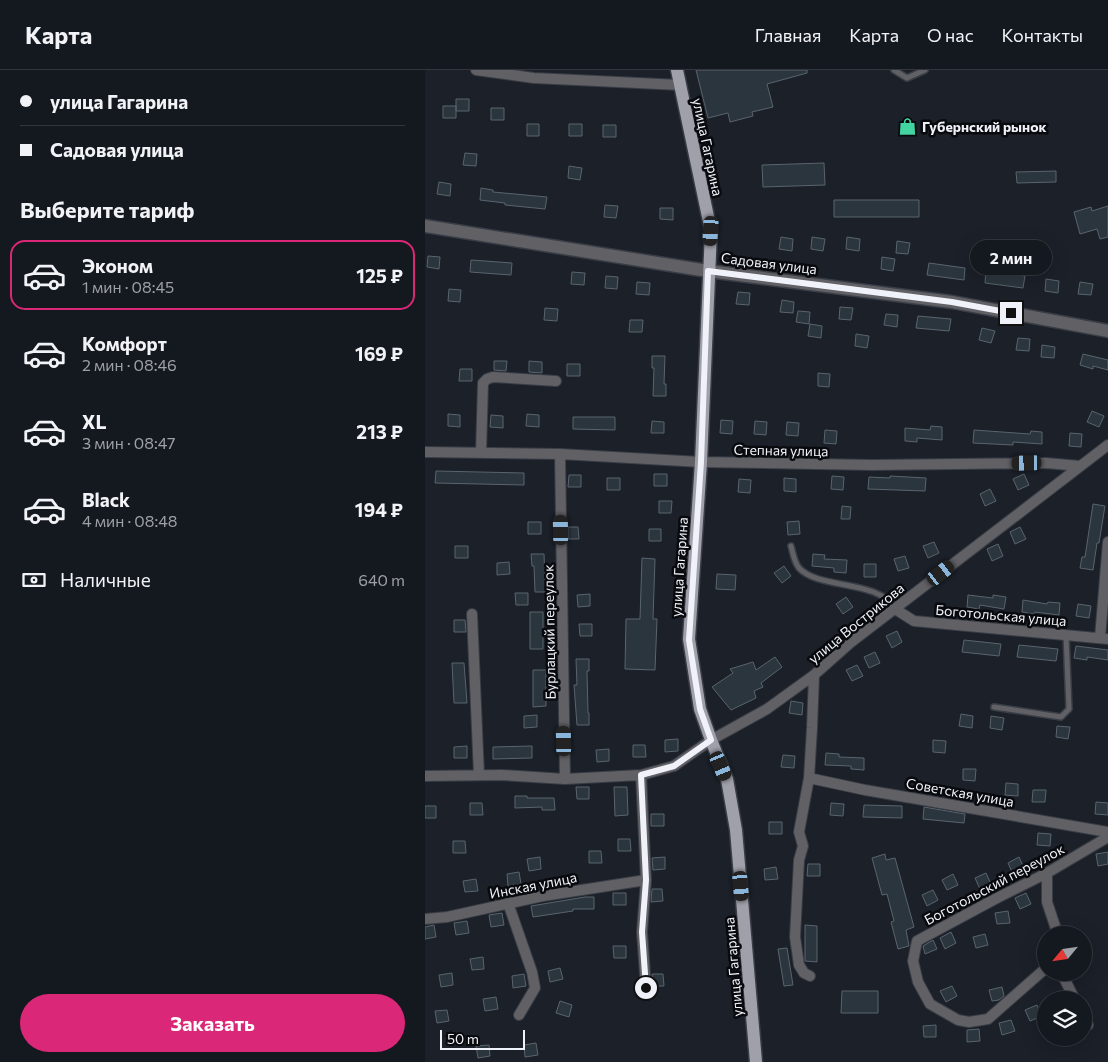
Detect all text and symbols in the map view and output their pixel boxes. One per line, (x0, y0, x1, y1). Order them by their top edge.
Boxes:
text: Карта (25, 20, 92, 49)
text: Главная (755, 24, 821, 46)
text: Карта (849, 24, 899, 46)
text: О нас (927, 24, 974, 46)
text: Контакты (1002, 24, 1083, 46)
text: улица Гагарина (50, 90, 188, 113)
street label: улица Гагарина (689, 96, 727, 198)
shop icon: Губернский рынок (898, 116, 918, 136)
place label: Губернский рынок (922, 118, 1047, 135)
text: Садовая улица (50, 138, 184, 161)
text: Выберите тариф (20, 196, 194, 223)
car (702, 216, 719, 246)
callout: 2 мин (970, 240, 1052, 276)
text: 2 мин (990, 248, 1032, 267)
street label: Садовая улица (720, 249, 818, 277)
icon: car (22, 253, 67, 298)
text: Эконом (82, 254, 153, 277)
text: 125 ₽ (356, 264, 403, 287)
text: 1 мин · 08:45 (82, 277, 174, 296)
route end (1000, 302, 1022, 324)
icon: car (22, 331, 67, 376)
text: Комфорт (82, 332, 167, 355)
text: 169 ₽ (355, 342, 403, 365)
text: 2 мин · 08:46 (82, 355, 177, 374)
icon: car (22, 409, 67, 454)
text: XL (82, 410, 107, 433)
text: 213 ₽ (356, 420, 403, 443)
text: 3 мин · 08:47 (82, 433, 175, 452)
street label: Степная улица (733, 441, 829, 459)
car (1011, 455, 1042, 471)
icon: car (22, 487, 67, 532)
text: Black (82, 488, 130, 511)
text: 194 ₽ (355, 498, 403, 521)
text: 4 мин · 08:48 (82, 511, 178, 530)
car (553, 515, 568, 545)
street label: улица Гагарина (667, 517, 691, 617)
car (924, 558, 957, 588)
street label: Бурлацкий переулок (539, 564, 559, 700)
icon: cash (20, 566, 48, 594)
text: Наличные (60, 568, 151, 591)
text: 640 m (358, 570, 405, 589)
street label: улица Вострикова (805, 579, 907, 667)
street label: Боготольская улица (935, 601, 1067, 629)
car (556, 726, 571, 756)
car (708, 749, 733, 783)
street label: Советская улица (905, 774, 1015, 810)
street label: Боготольский переулок (921, 840, 1067, 928)
street label: Инская улица (488, 868, 578, 902)
car (732, 870, 749, 902)
street label: улица Гагарина (720, 917, 746, 1017)
north arrow (1037, 926, 1093, 981)
map controls (1037, 926, 1092, 1046)
route start (635, 977, 657, 999)
button: layers (1037, 991, 1092, 1046)
button: Заказать (20, 994, 405, 1052)
scale bar (440, 1027, 525, 1050)
text: 50 m (447, 1030, 479, 1047)

